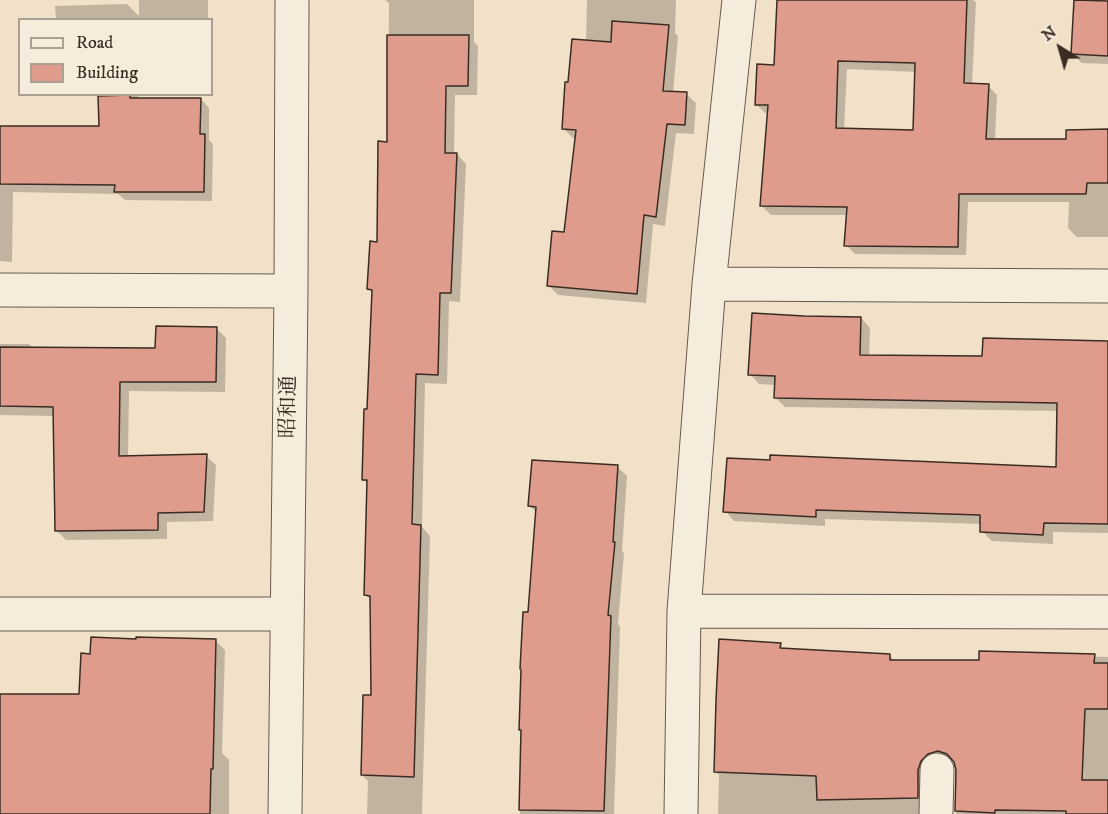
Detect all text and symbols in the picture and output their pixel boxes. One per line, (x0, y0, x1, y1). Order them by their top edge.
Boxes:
legend (18, 18, 213, 96)
north arrow (1030, 18, 1090, 78)
text: N (1038, 22, 1060, 46)
text: Road (76, 32, 113, 54)
text: Building (76, 62, 138, 84)
street label: 昭和通 (277, 375, 303, 439)

